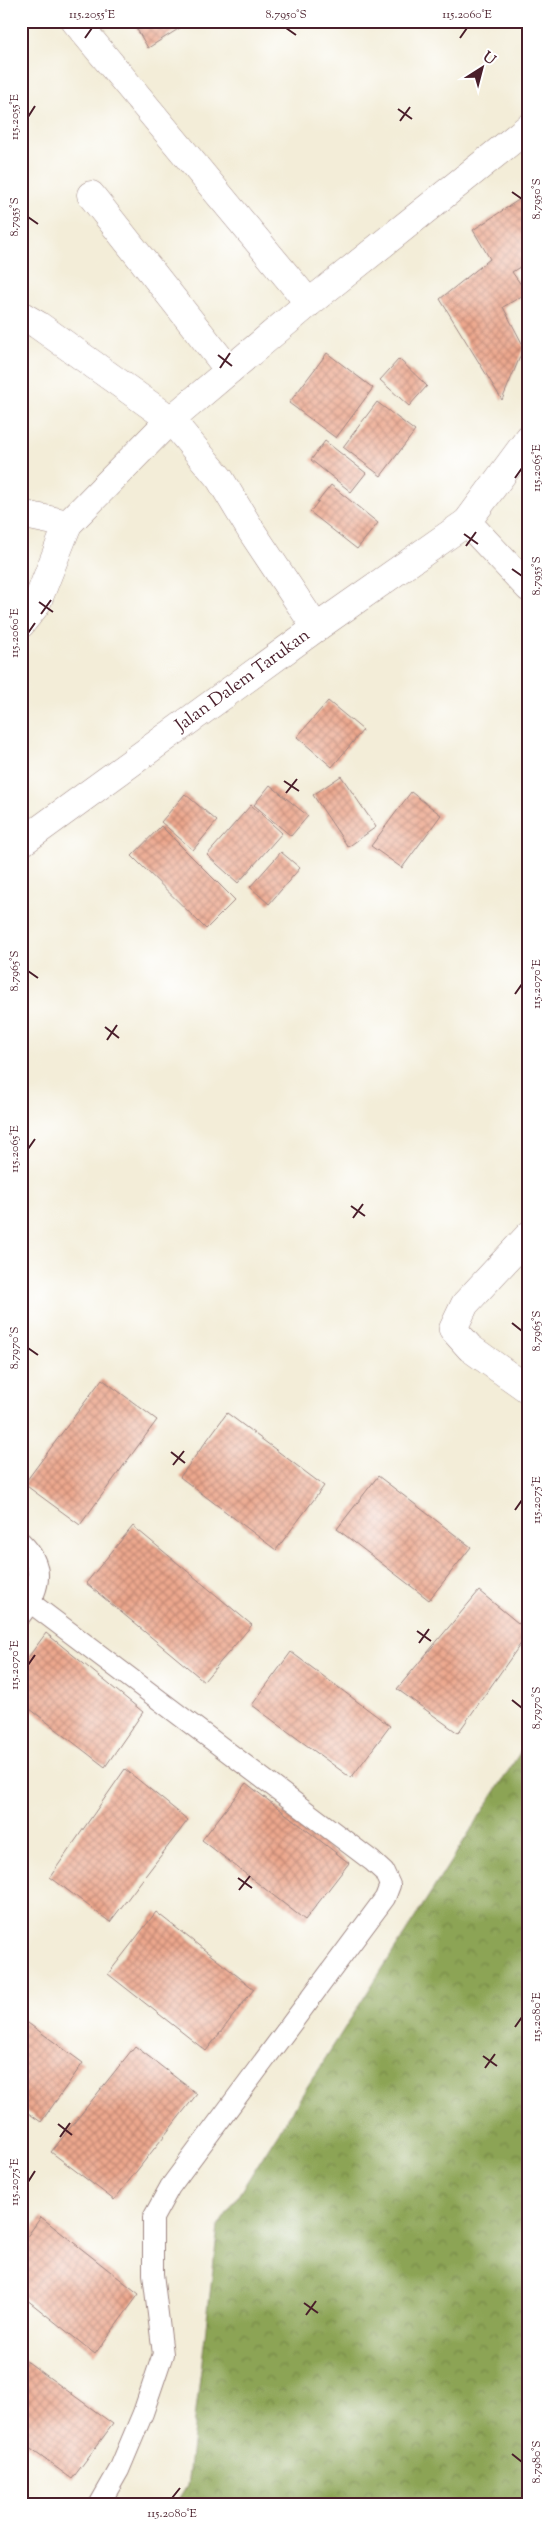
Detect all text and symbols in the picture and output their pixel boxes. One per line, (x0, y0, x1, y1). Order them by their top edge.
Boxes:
text: 115.2055°E (69, 6, 116, 24)
text: 8.7950°S (265, 6, 307, 24)
text: 115.2060°E (442, 6, 493, 24)
north arrow (458, 42, 508, 92)
text: U (478, 48, 499, 71)
text: 115.2055°E (6, 93, 24, 140)
text: 8.7950°S (528, 178, 546, 220)
text: 8.7955°S (6, 197, 24, 237)
text: 115.2065°E (528, 443, 546, 492)
text: 8.7955°S (528, 556, 546, 596)
text: 115.2060°E (6, 607, 24, 658)
street label: Jalan Dalem Tarukan (170, 623, 316, 740)
text: 8.7965°S (6, 951, 24, 991)
text: 115.2070°E (528, 959, 546, 1009)
text: 115.2065°E (6, 1124, 24, 1173)
text: 8.7965°S (528, 1311, 546, 1351)
text: 8.7970°S (6, 1327, 24, 1369)
text: 115.2075°E (528, 1475, 546, 1524)
text: 115.2070°E (6, 1640, 24, 1690)
text: 8.7970°S (528, 1687, 546, 1729)
text: 115.2080°E (528, 1991, 546, 2042)
text: 115.2075°E (6, 2157, 24, 2206)
text: 8.7980°S (528, 2441, 546, 2483)
text: 115.2080°E (147, 2505, 198, 2523)

